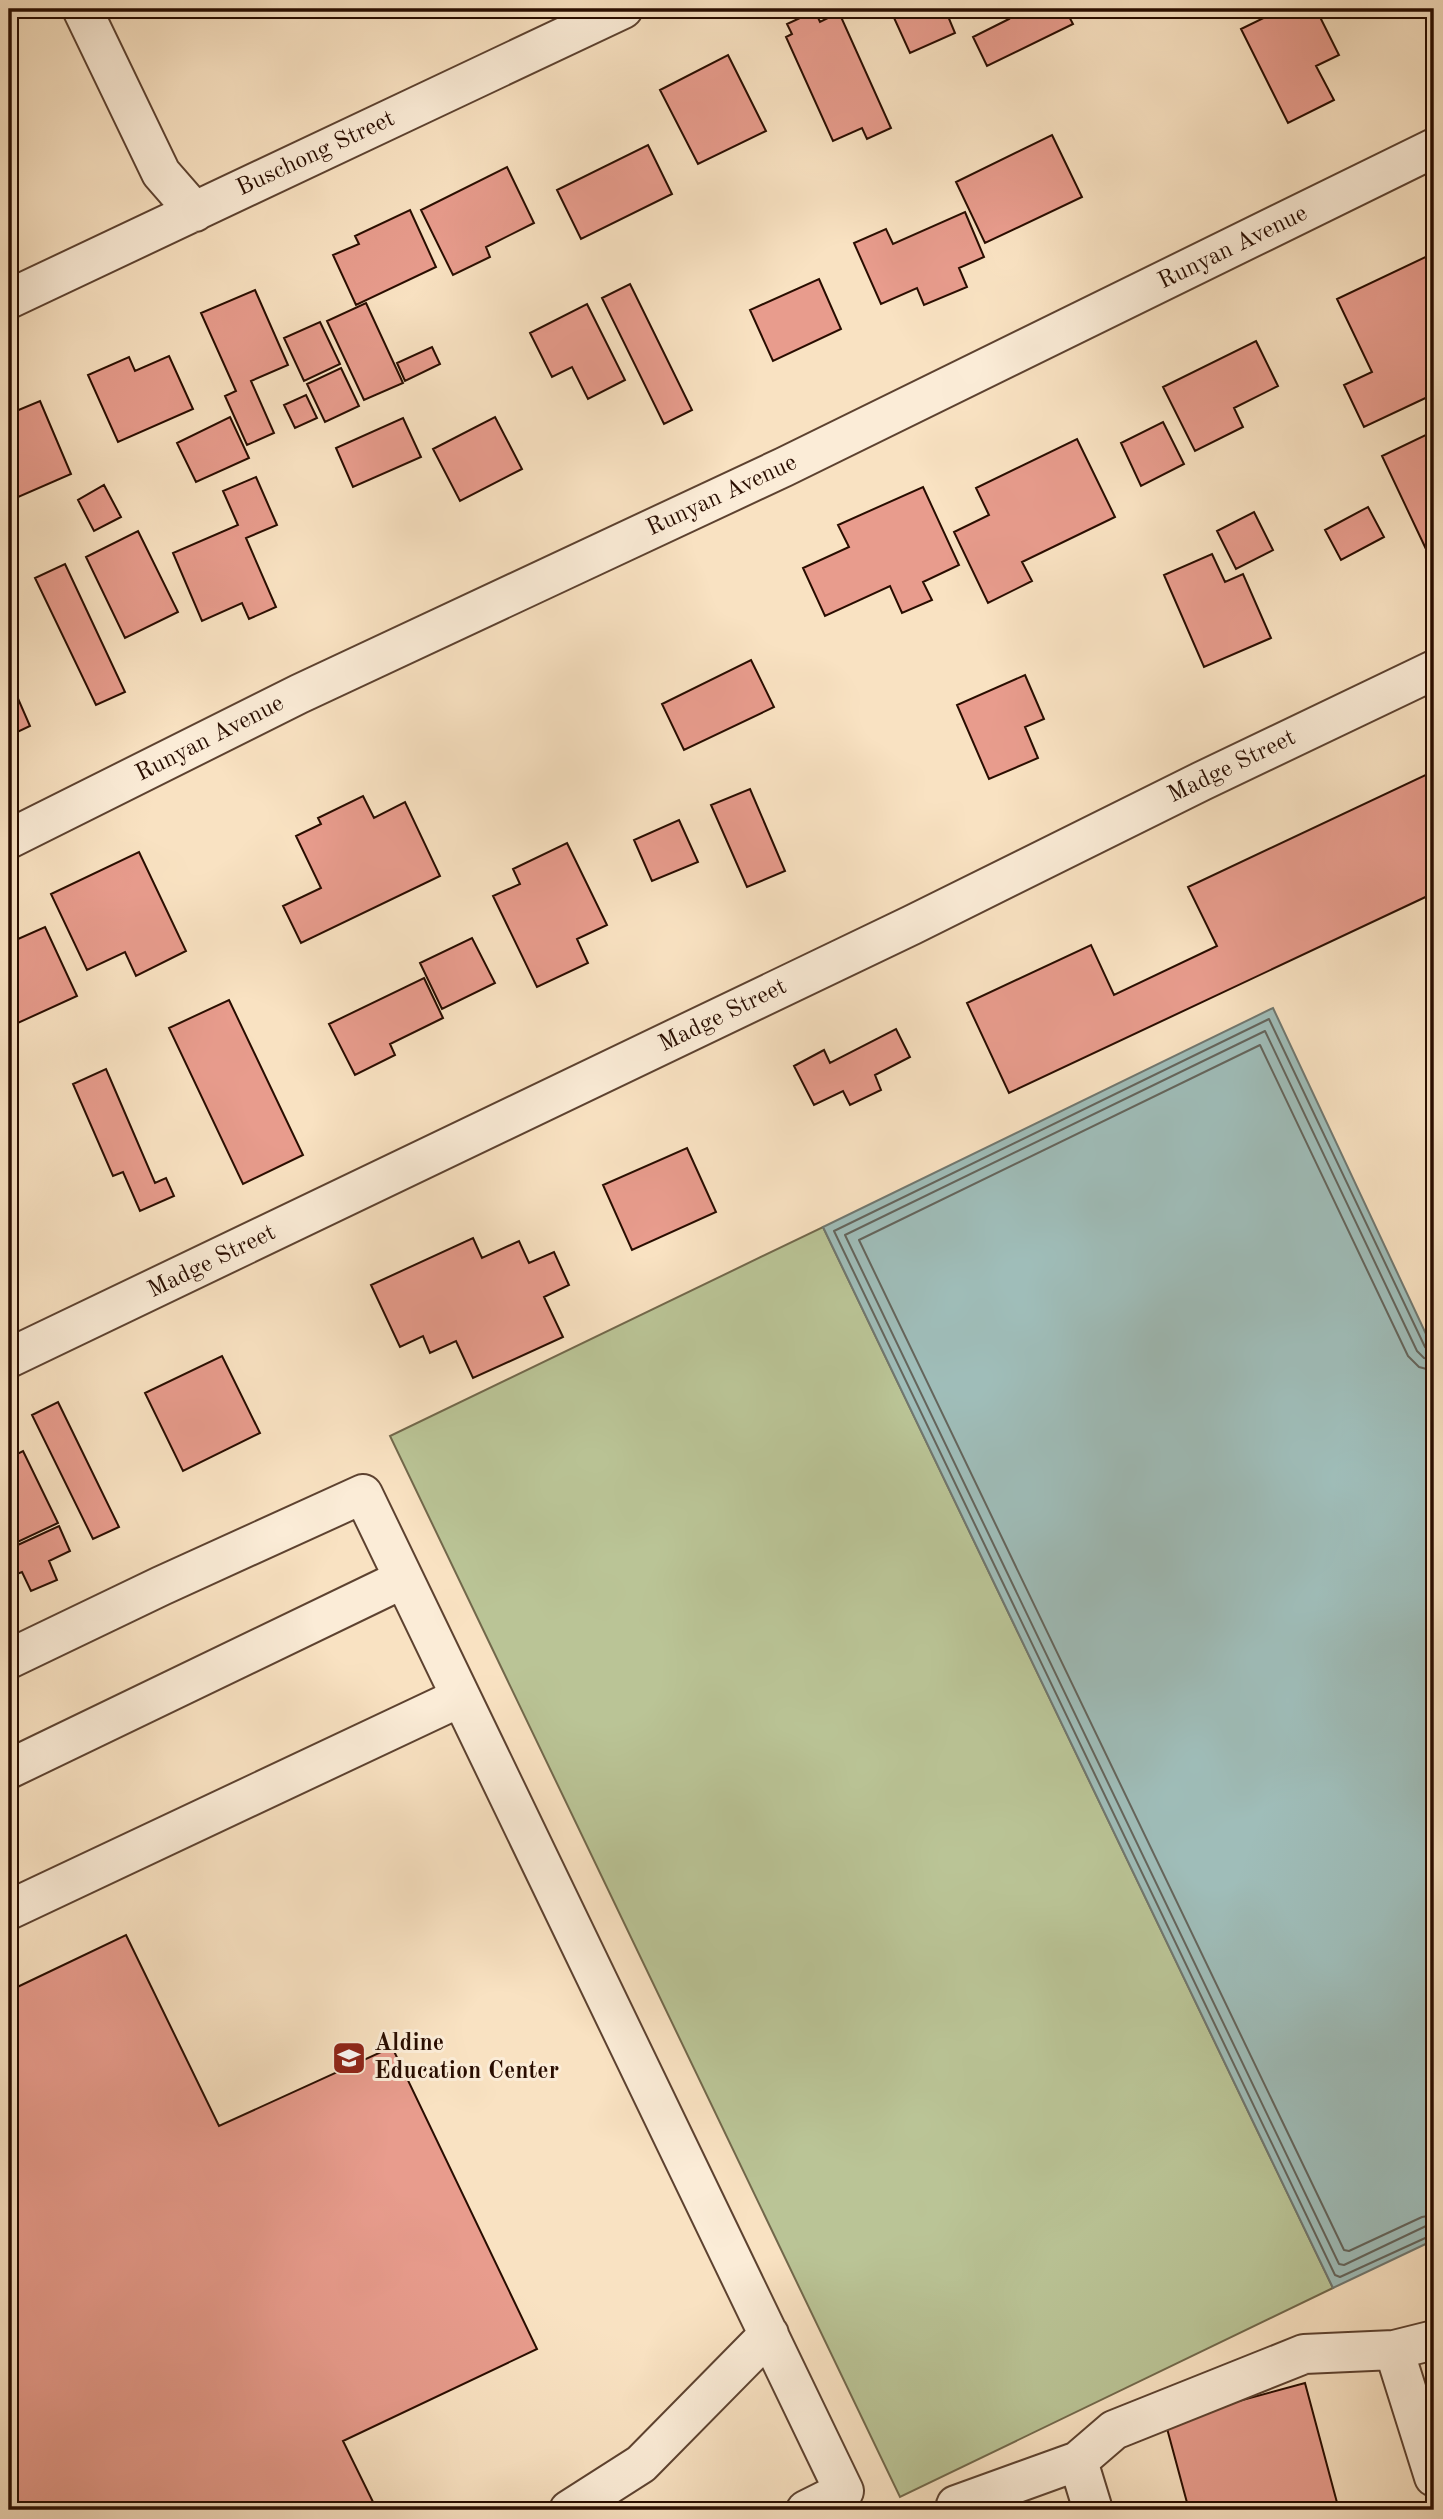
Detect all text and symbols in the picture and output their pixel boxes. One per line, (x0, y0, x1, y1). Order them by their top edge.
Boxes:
street label: Buschong Street (233, 107, 399, 201)
street label: Runyan Avenue (1155, 202, 1311, 294)
street label: Runyan Avenue (643, 451, 801, 541)
street label: Runyan Avenue (132, 691, 288, 787)
street label: Madge Street (1164, 726, 1300, 808)
street label: Madge Street (655, 975, 791, 1057)
street label: Madge Street (144, 1221, 280, 1303)
place label: Aldine Education Center (374, 2032, 559, 2084)
school or university icon: Aldine Education Center (330, 2039, 368, 2077)

